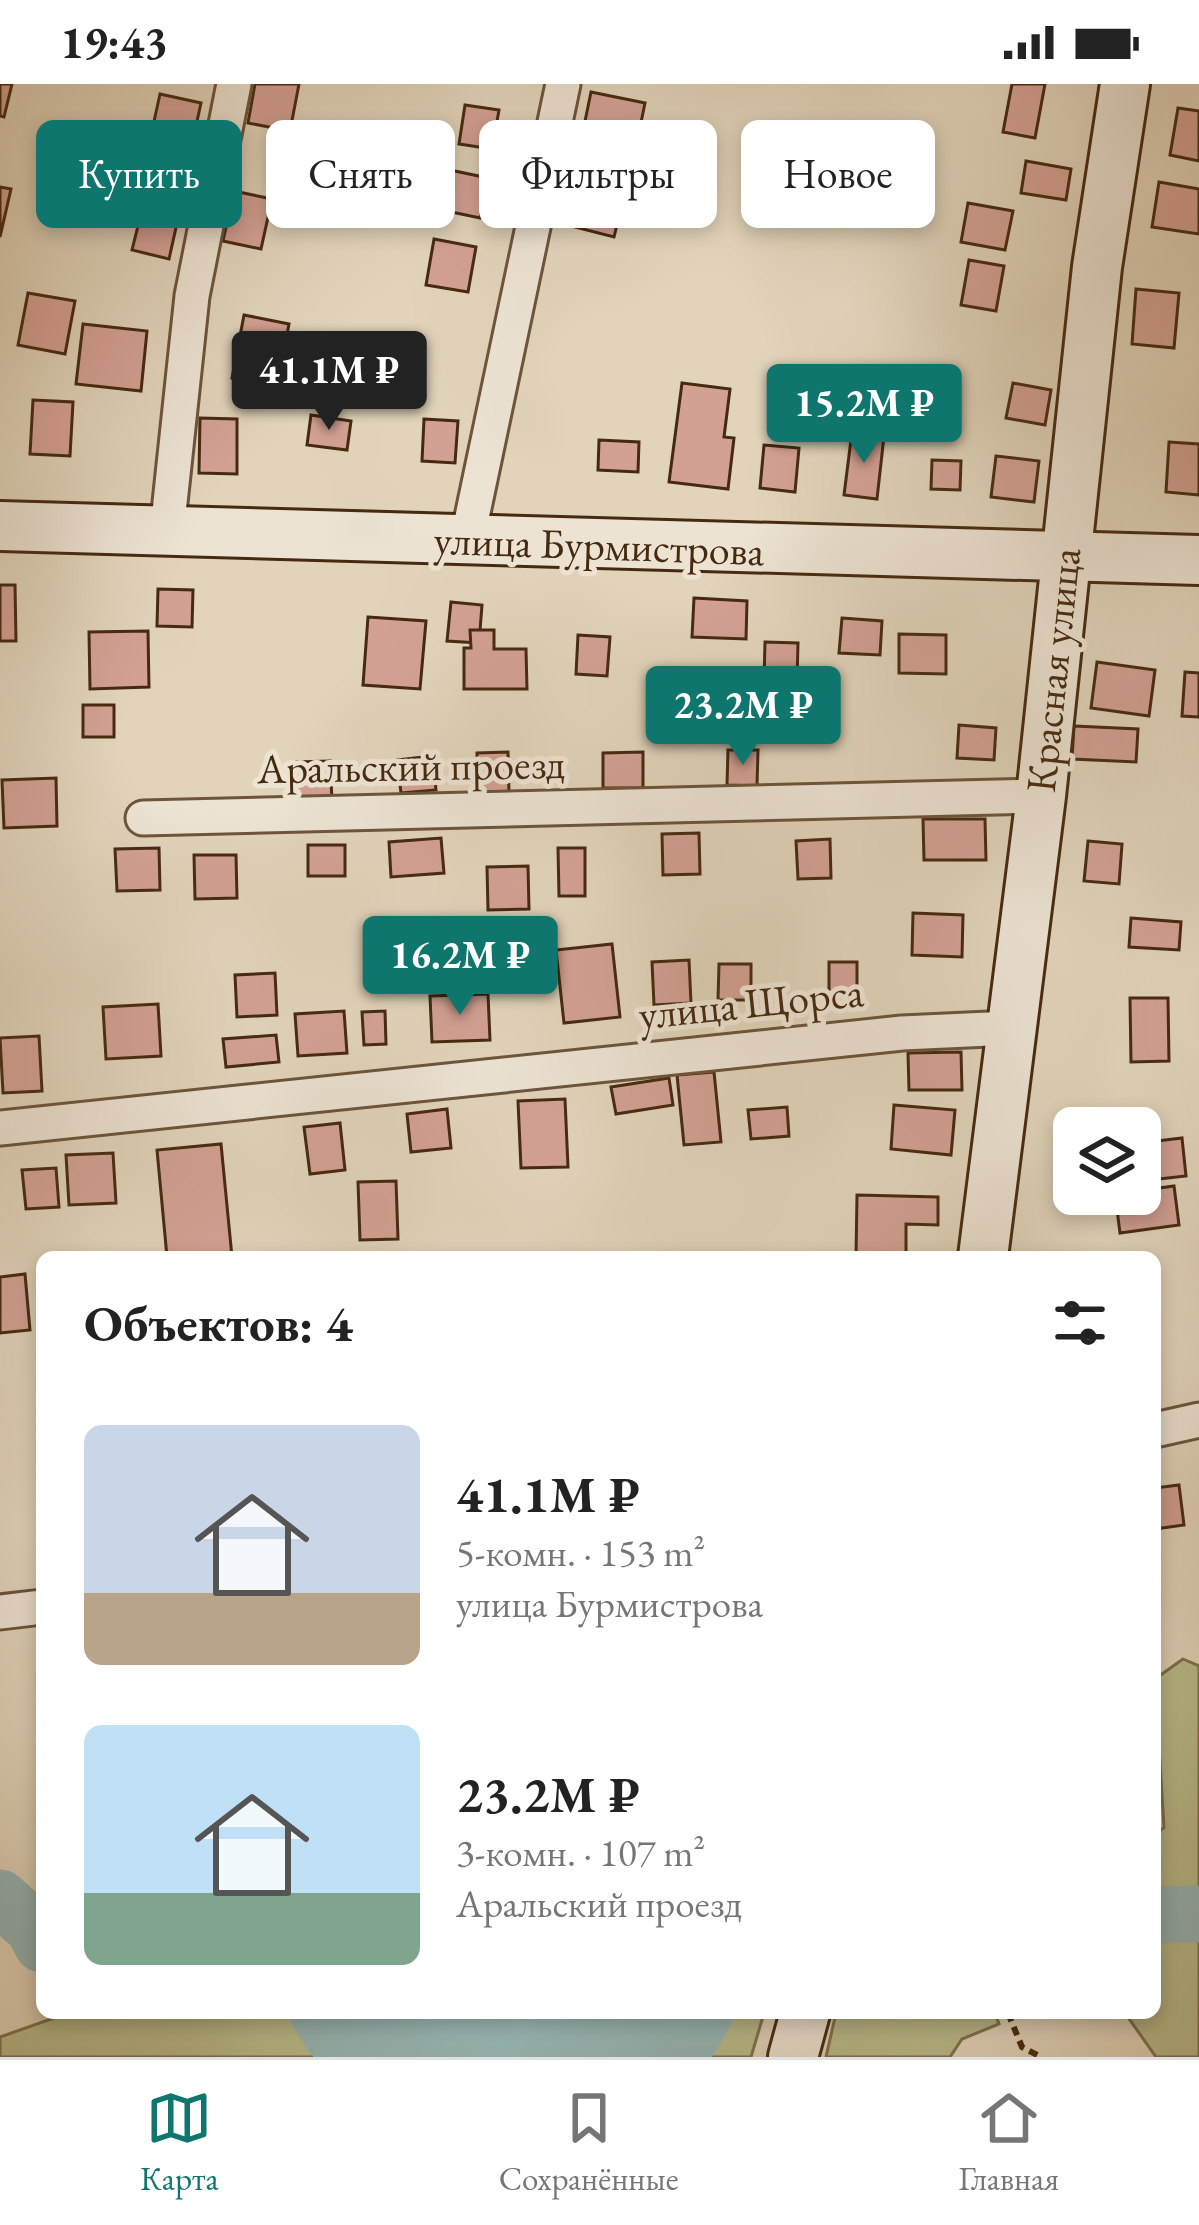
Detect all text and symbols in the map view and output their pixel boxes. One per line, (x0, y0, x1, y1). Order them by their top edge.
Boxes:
text: 19:43 (60, 13, 168, 71)
chip: Купить (36, 120, 242, 228)
chip: Снять (266, 120, 455, 228)
chip: Фильтры (479, 120, 717, 228)
chip: Новое (741, 120, 935, 228)
pin: 41.1M ₽ (218, 331, 440, 433)
text: 41.1M ₽ (259, 344, 399, 395)
pin: 15.2M ₽ (753, 364, 975, 466)
text: 15.2M ₽ (794, 377, 934, 428)
street label: улица Бурмистрова (433, 512, 765, 578)
street label: Красная улица (1013, 545, 1093, 795)
pin: 23.2M ₽ (632, 666, 854, 768)
text: 23.2M ₽ (673, 679, 813, 730)
street label: Аральский проезд (256, 736, 565, 796)
pin: 16.2M ₽ (349, 916, 571, 1018)
text: 16.2M ₽ (390, 929, 530, 980)
street label: улица Щорса (636, 964, 866, 1042)
map controls (1053, 1107, 1161, 1215)
button: layers (1053, 1107, 1161, 1215)
text: Объектов: 4 (84, 1290, 353, 1356)
icon: filters (1047, 1290, 1113, 1356)
text: 41.1M ₽ (456, 1461, 640, 1527)
icon: home (180, 1473, 324, 1617)
text: 5-комн. · 153 m² (456, 1527, 705, 1578)
text: улица Бурмистрова (456, 1578, 763, 1629)
text: 23.2M ₽ (456, 1761, 640, 1827)
icon: home (180, 1773, 324, 1917)
text: 3-комн. · 107 m² (456, 1827, 705, 1878)
text: Аральский проезд (456, 1878, 742, 1929)
tab: Карта (140, 2085, 219, 2200)
tab: Сохранённые (499, 2085, 679, 2200)
tab: Главная (958, 2085, 1059, 2200)

